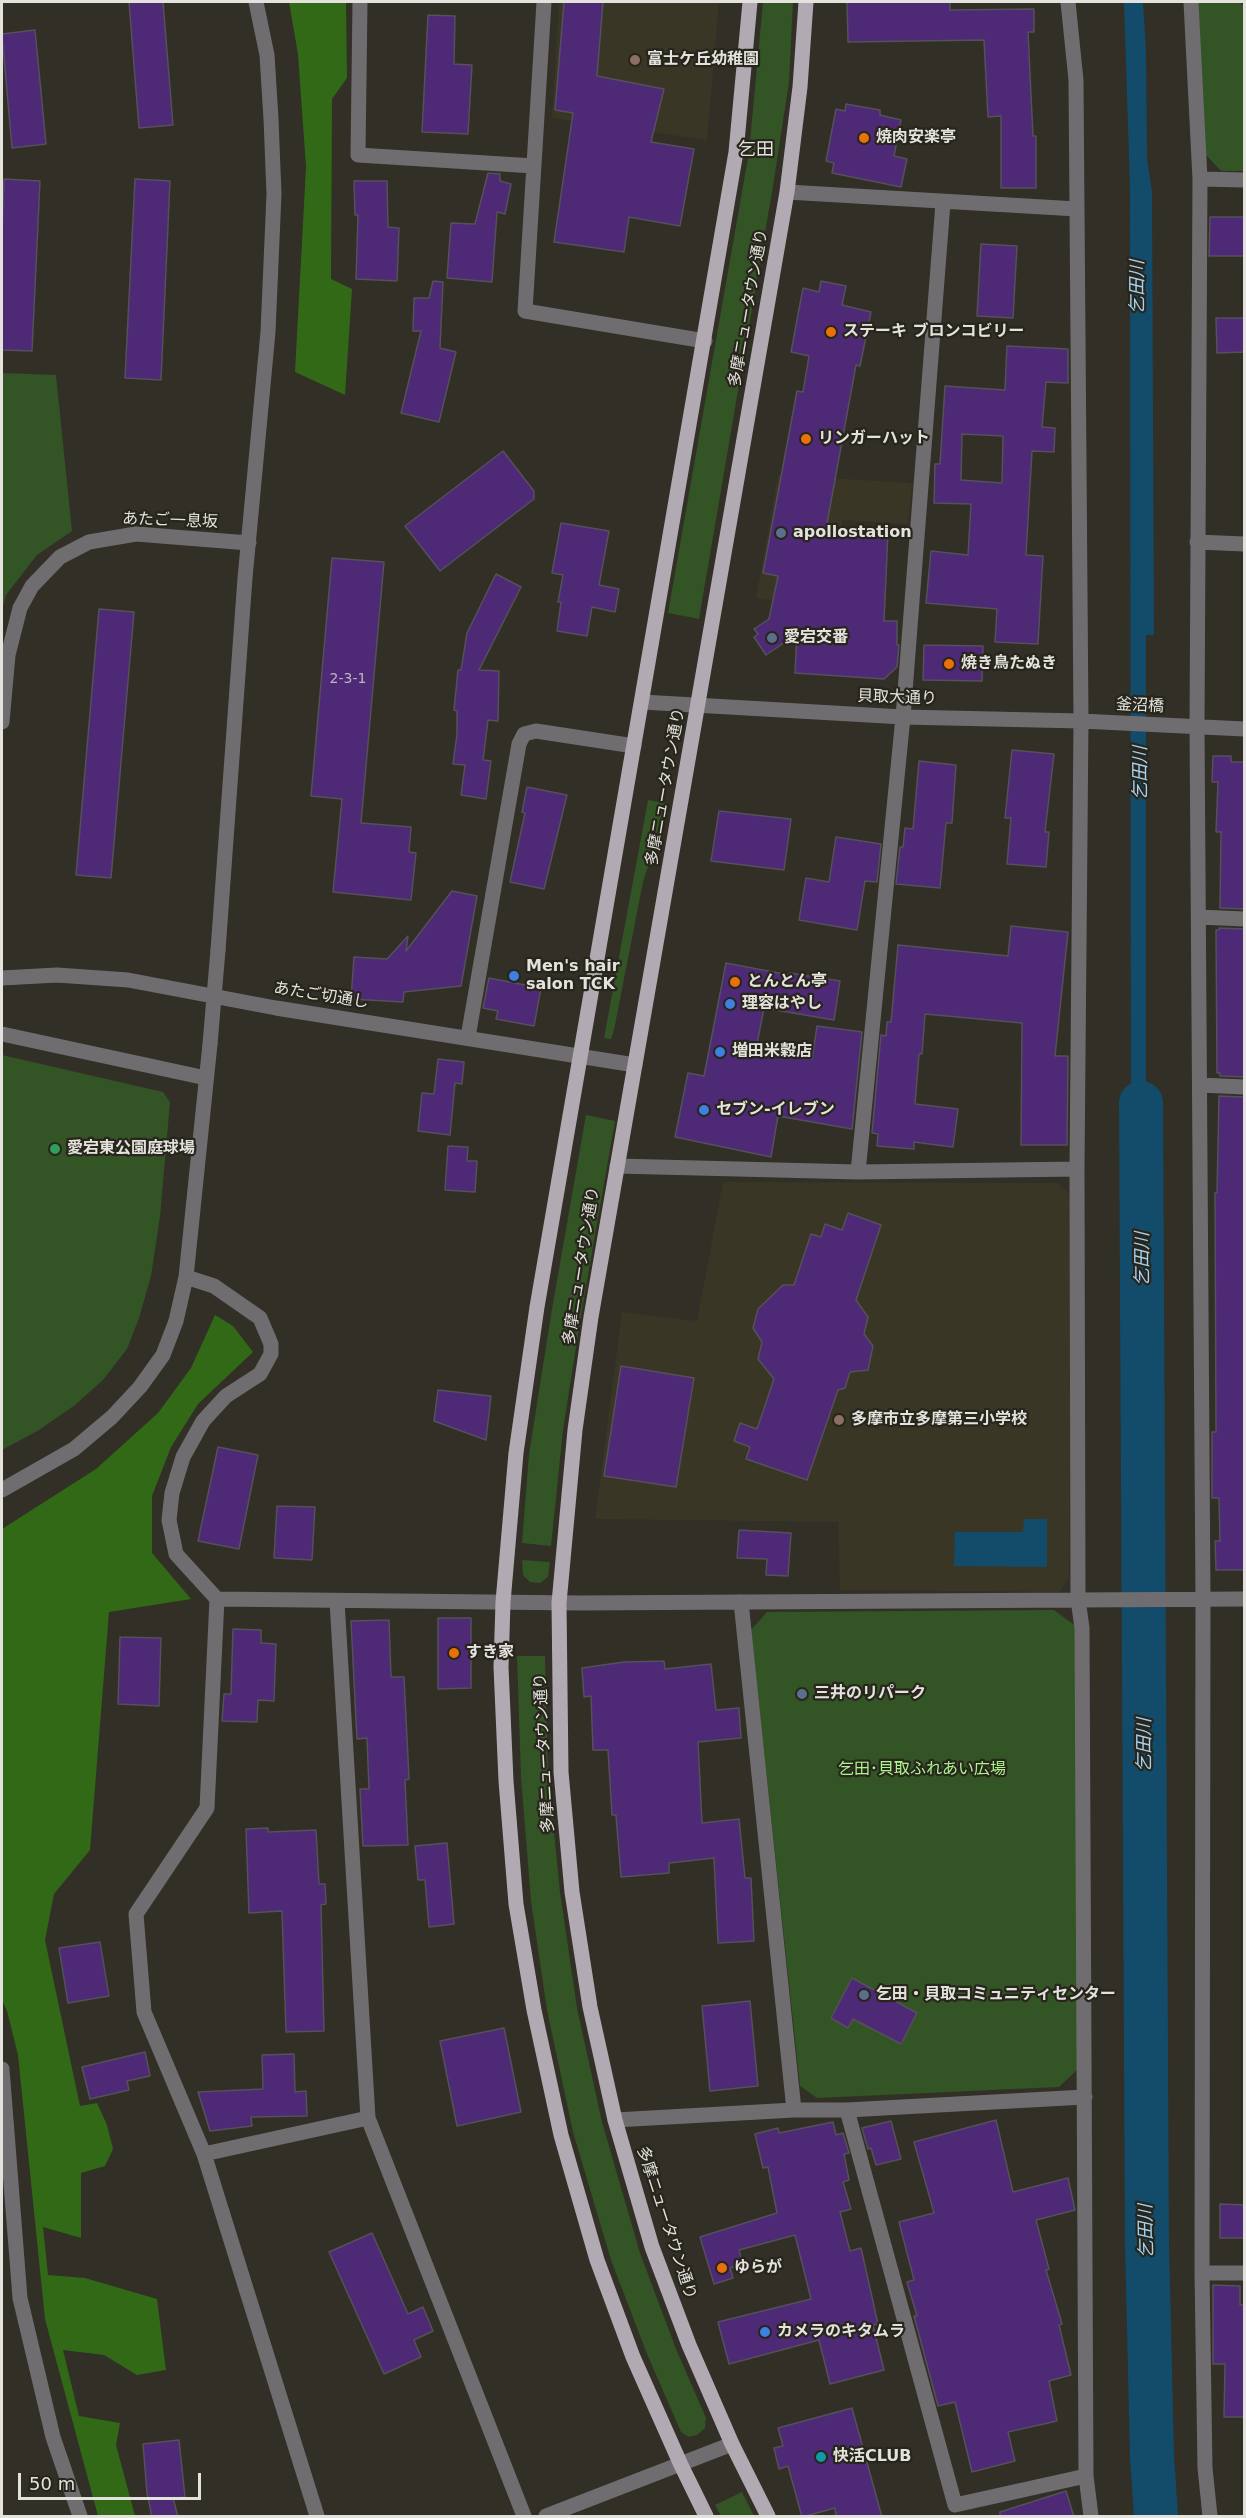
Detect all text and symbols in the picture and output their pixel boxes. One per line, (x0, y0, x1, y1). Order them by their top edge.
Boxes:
place label: 富士ケ丘幼稚園 (647, 50, 759, 70)
marker: 富士ケ丘幼稚園 (628, 53, 642, 67)
place label: 焼肉安楽亭 (876, 128, 956, 148)
marker: 焼肉安楽亭 (857, 131, 871, 145)
district label: 乞田 (738, 139, 774, 161)
street label: 多摩ニュータウン通り (726, 228, 772, 388)
water label: 乞田川 (1127, 260, 1149, 314)
place label: ステーキ ブロンコビリー (843, 322, 1025, 342)
marker: ステーキ ブロンコビリー (824, 325, 838, 339)
place label: リンガーハット (818, 429, 930, 449)
marker: リンガーハット (799, 432, 813, 446)
street label: あたご一息坂 (122, 510, 218, 532)
place label: apollostation (793, 523, 912, 543)
marker: apollostation (774, 526, 788, 540)
place label: 愛宕交番 (784, 628, 848, 648)
marker: 愛宕交番 (765, 631, 779, 645)
place label: 焼き鳥たぬき (961, 654, 1057, 674)
marker: 焼き鳥たぬき (942, 657, 956, 671)
house number: 2-3-1 (330, 671, 366, 687)
street label: 貝取大通り (857, 687, 937, 709)
street label: 釜沼橋 (1116, 695, 1164, 717)
street label: 多摩ニュータウン通り (643, 707, 689, 867)
water label: 乞田川 (1130, 746, 1152, 800)
place label: Men's hair salon TCK (526, 957, 620, 995)
marker: Men's hair salon TCK (507, 969, 521, 983)
place label: とんとん亭 (747, 972, 827, 992)
marker: とんとん亭 (728, 975, 742, 989)
street label: あたご切通し (272, 979, 370, 1013)
place label: 理容はやし (742, 994, 822, 1014)
marker: 理容はやし (723, 997, 737, 1011)
place label: 増田米穀店 (732, 1042, 812, 1062)
marker: 増田米穀店 (713, 1045, 727, 1059)
place label: セブン-イレブン (716, 1100, 835, 1120)
marker: セブン-イレブン (697, 1103, 711, 1117)
place label: 愛宕東公園庭球場 (67, 1139, 195, 1159)
marker: 愛宕東公園庭球場 (48, 1142, 62, 1156)
street label: 多摩ニュータウン通り (560, 1185, 604, 1347)
water label: 乞田川 (1132, 1232, 1154, 1286)
place label: 多摩市立多摩第三小学校 (851, 1410, 1027, 1430)
marker: 多摩市立多摩第三小学校 (832, 1413, 846, 1427)
place label: すき家 (466, 1643, 514, 1663)
marker: すき家 (447, 1646, 461, 1660)
street label: 多摩ニュータウン通り (531, 1673, 559, 1833)
place label: 三井のリパーク (814, 1684, 926, 1704)
marker: 三井のリパーク (795, 1687, 809, 1701)
water label: 乞田川 (1134, 1718, 1156, 1772)
park label: 乞田･貝取ふれあい広場 (838, 1760, 1006, 1780)
place label: 乞田・貝取コミュニティセンター (876, 1985, 1116, 2005)
marker: 乞田・貝取コミュニティセンター (857, 1988, 871, 2002)
street label: 多摩ニュータウン通り (632, 2144, 700, 2302)
water label: 乞田川 (1136, 2204, 1158, 2258)
place label: ゆらが (734, 2258, 782, 2278)
marker: ゆらが (715, 2261, 729, 2275)
place label: カメラのキタムラ (777, 2322, 905, 2342)
marker: カメラのキタムラ (758, 2325, 772, 2339)
place label: 快活CLUB (833, 2447, 912, 2467)
marker: 快活CLUB (814, 2450, 828, 2464)
scale bar (21, 2461, 204, 2499)
text: 50 m (29, 2473, 75, 2494)

